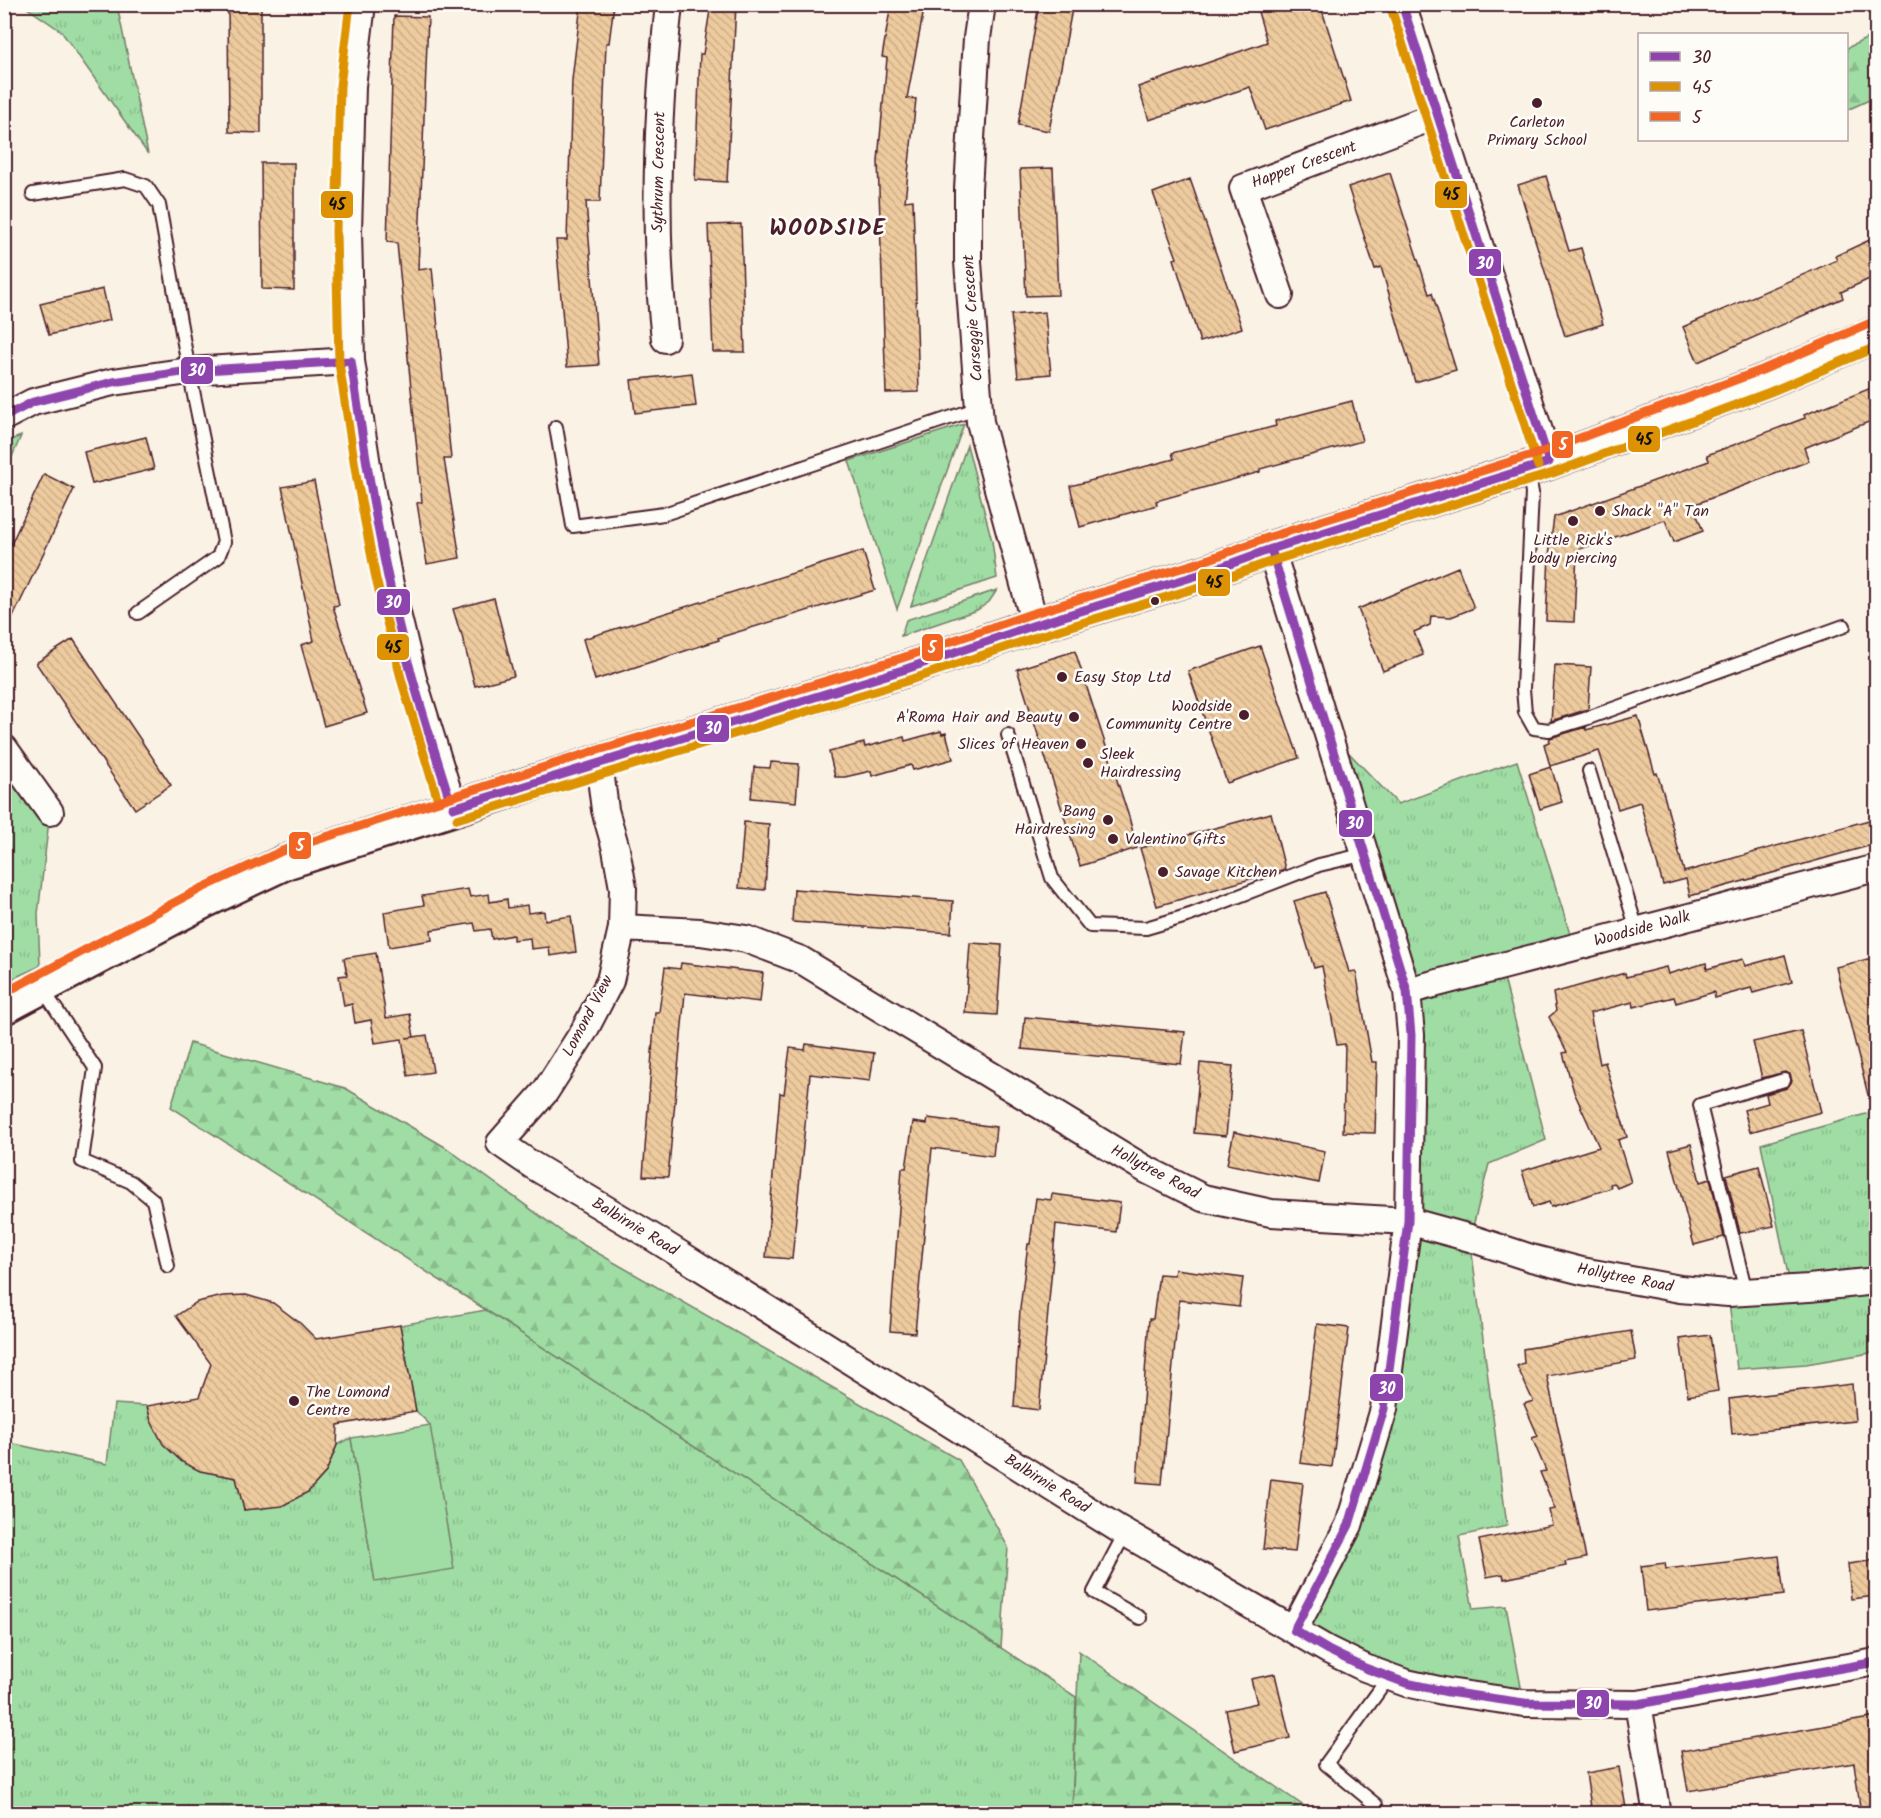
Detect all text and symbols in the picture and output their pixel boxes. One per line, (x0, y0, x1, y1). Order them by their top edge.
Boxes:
legend (1638, 33, 1848, 141)
text: 30 (1692, 44, 1711, 73)
text: 45 (1692, 74, 1713, 103)
marker: Carleton Primary School (1530, 96, 1544, 110)
text: 5 (1692, 104, 1703, 133)
place label: Carleton Primary School (1487, 110, 1587, 153)
street label: Sythrum Crescent (645, 111, 673, 233)
street label: Happer Crescent (1248, 134, 1361, 196)
line badge: 45 (1434, 180, 1468, 209)
text: 45 (1443, 183, 1461, 208)
line badge: 45 (320, 190, 354, 219)
text: 45 (329, 193, 347, 218)
district label: WOODSIDE (770, 212, 886, 247)
line badge: 30 (1468, 248, 1502, 277)
text: 30 (1476, 252, 1494, 277)
street label: Carseggie Crescent (956, 253, 990, 382)
line badge: 30 (180, 356, 214, 385)
text: 30 (188, 359, 206, 384)
line badge: 45 (1627, 425, 1661, 453)
text: 45 (1636, 428, 1654, 453)
line badge: 5 (1551, 430, 1574, 459)
text: 5 (1558, 433, 1569, 458)
place label: Shack "A" Tan (1612, 499, 1709, 524)
marker: Shack "A" Tan (1593, 504, 1607, 518)
marker: Little Rick's body piercing (1566, 514, 1580, 528)
place label: Little Rick's body piercing (1529, 528, 1617, 571)
line badge: 45 (1197, 568, 1231, 597)
text: 45 (1206, 571, 1224, 596)
line badge: 30 (376, 588, 411, 616)
text: 30 (384, 591, 402, 616)
unlabelled marker (1149, 595, 1161, 607)
line badge: 45 (376, 633, 410, 661)
line badge: 5 (921, 633, 944, 662)
text: 45 (385, 636, 403, 661)
text: 5 (927, 636, 938, 661)
place label: Easy Stop Ltd (1074, 665, 1172, 690)
marker: Easy Stop Ltd (1055, 670, 1069, 684)
place label: Woodside Community Centre (1106, 694, 1232, 737)
place label: A'Roma Hair and Beauty (896, 705, 1062, 730)
marker: Woodside Community Centre (1237, 708, 1251, 722)
marker: A'Roma Hair and Beauty (1067, 710, 1081, 724)
line badge: 30 (696, 714, 730, 743)
text: 30 (704, 717, 722, 742)
place label: Slices of Heaven (958, 732, 1069, 757)
marker: Slices of Heaven (1074, 737, 1088, 751)
place label: Sleek Hairdressing (1100, 742, 1181, 785)
marker: Sleek Hairdressing (1081, 756, 1095, 770)
place label: Bang Hairdressing (1015, 799, 1096, 842)
line badge: 30 (1338, 809, 1373, 838)
text: 30 (1346, 812, 1364, 837)
marker: Bang Hairdressing (1101, 813, 1115, 827)
place label: Valentino Gifts (1125, 827, 1226, 852)
line badge: 5 (288, 831, 312, 860)
marker: Valentino Gifts (1106, 832, 1120, 846)
text: 5 (295, 834, 306, 859)
place label: Savage Kitchen (1175, 860, 1277, 885)
marker: Savage Kitchen (1156, 865, 1170, 879)
street label: Woodside Walk (1591, 904, 1693, 954)
street label: Lomond View (556, 971, 620, 1061)
street label: Hollytree Road (1106, 1138, 1205, 1206)
street label: Balbirnie Road (587, 1191, 684, 1263)
street label: Hollytree Road (1575, 1256, 1676, 1300)
line badge: 30 (1369, 1373, 1404, 1402)
text: 30 (1378, 1377, 1396, 1402)
place label: The Lomond Centre (306, 1380, 390, 1423)
marker: The Lomond Centre (287, 1394, 301, 1408)
street label: Balbirnie Road (999, 1448, 1096, 1521)
line badge: 30 (1576, 1689, 1610, 1718)
text: 30 (1584, 1692, 1602, 1717)

